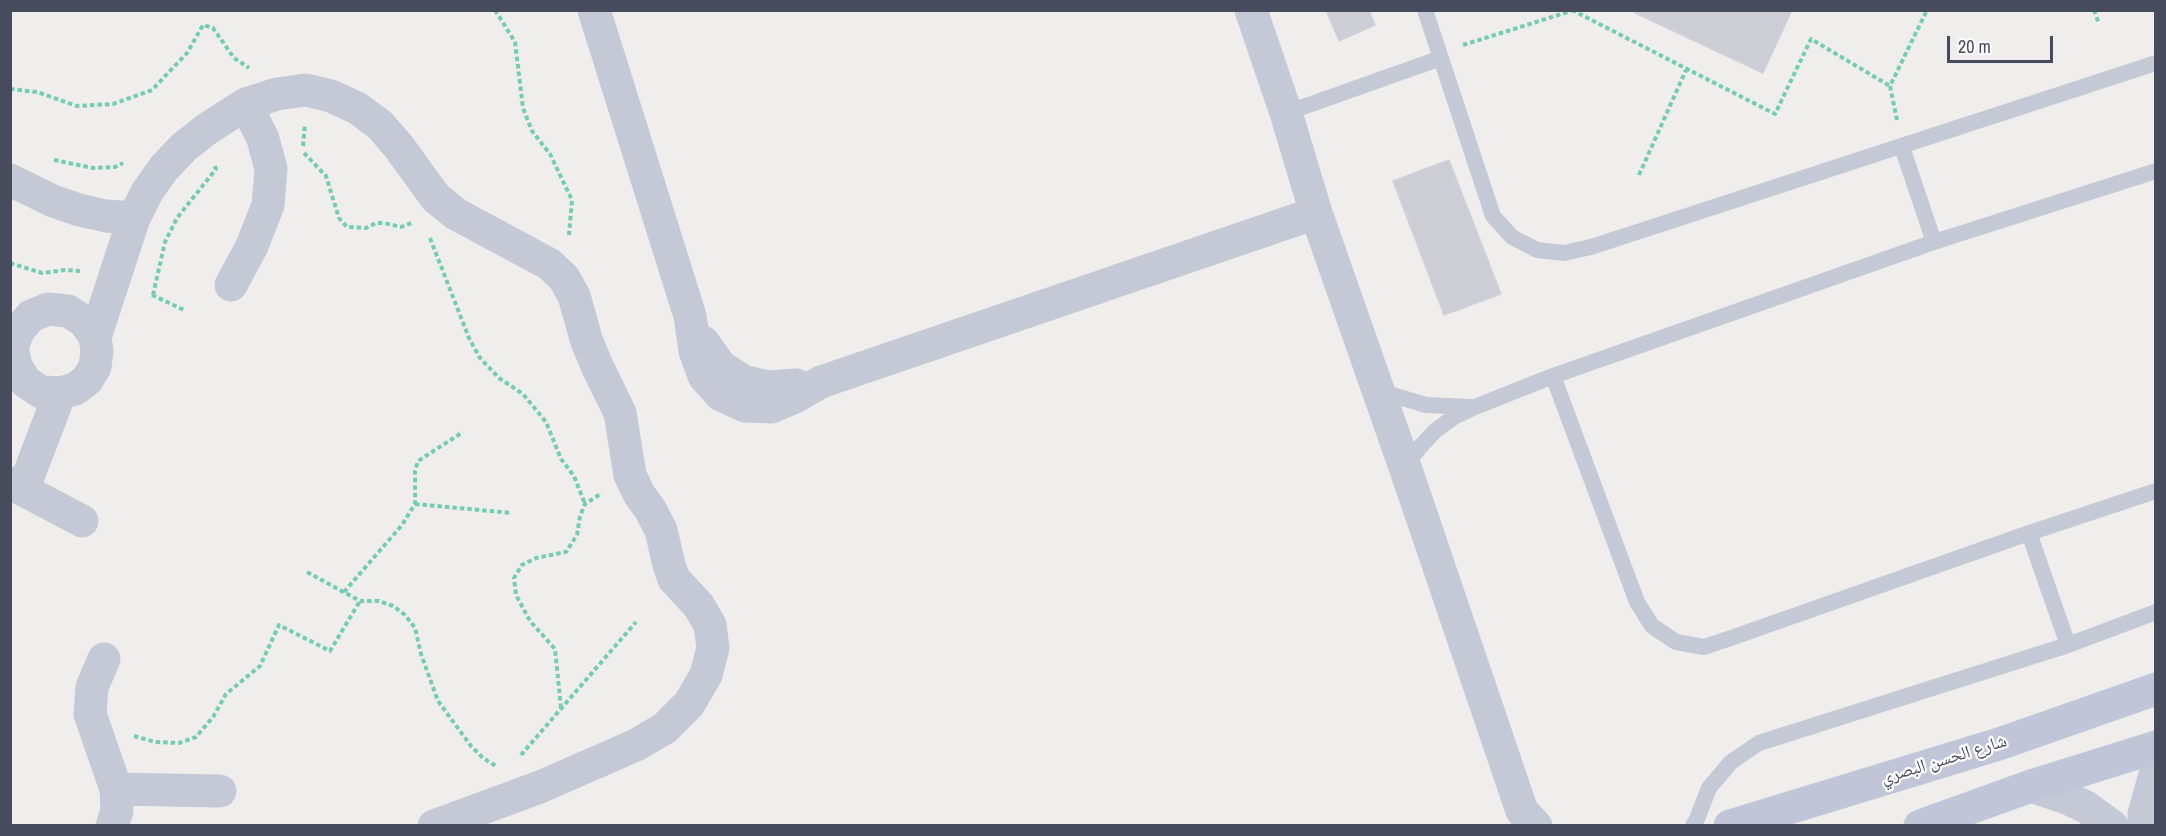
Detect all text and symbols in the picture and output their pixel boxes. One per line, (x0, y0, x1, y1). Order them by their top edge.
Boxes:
scale bar (1950, 24, 2056, 62)
text: 20 m (1958, 34, 1991, 59)
street label: شارع الحسن البصري (1878, 731, 2010, 789)

